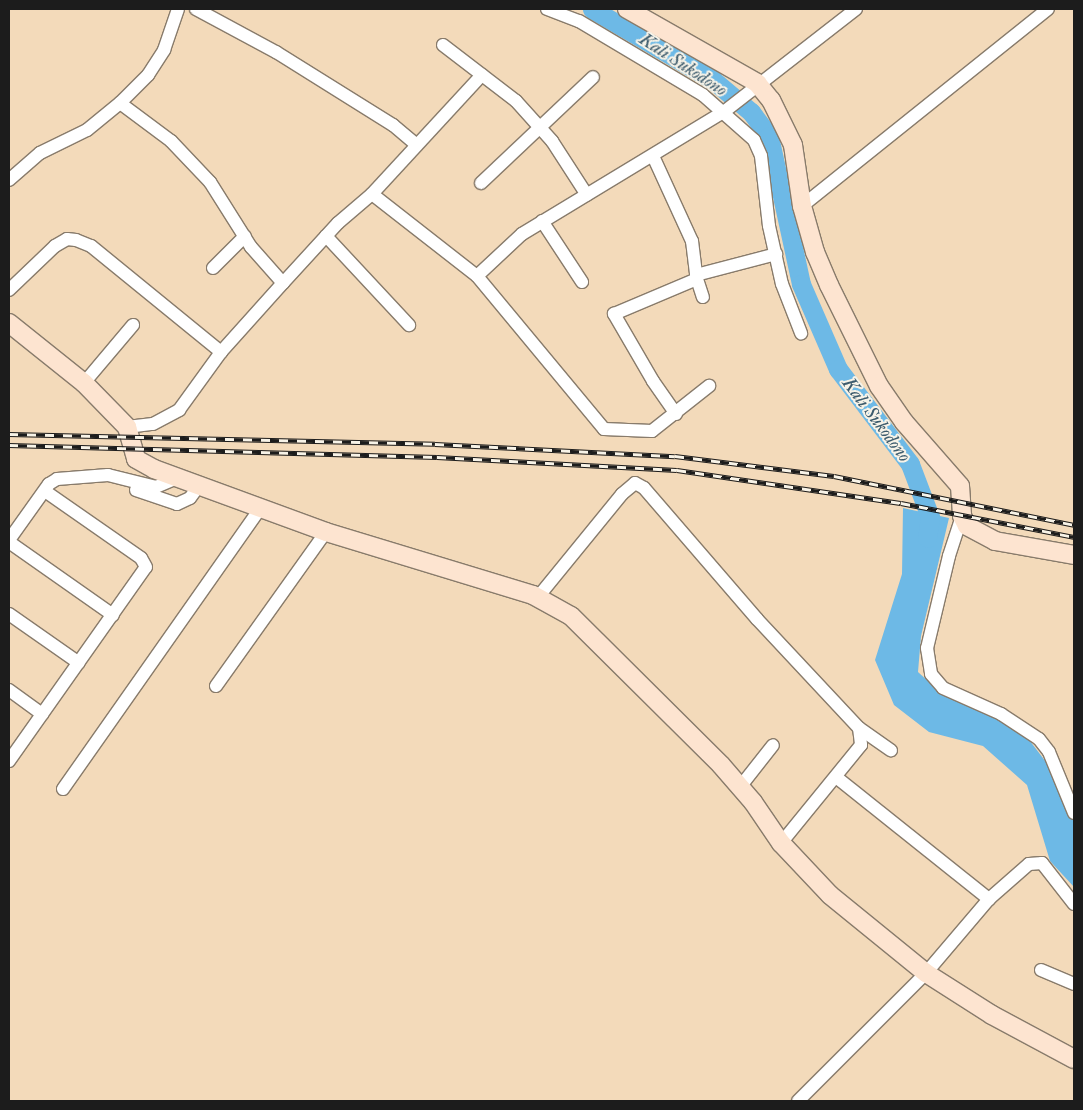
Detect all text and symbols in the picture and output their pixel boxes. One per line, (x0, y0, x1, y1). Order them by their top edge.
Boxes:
water label: Kali Sukodono (635, 28, 731, 102)
water label: Kali Sukodono (837, 373, 915, 467)

